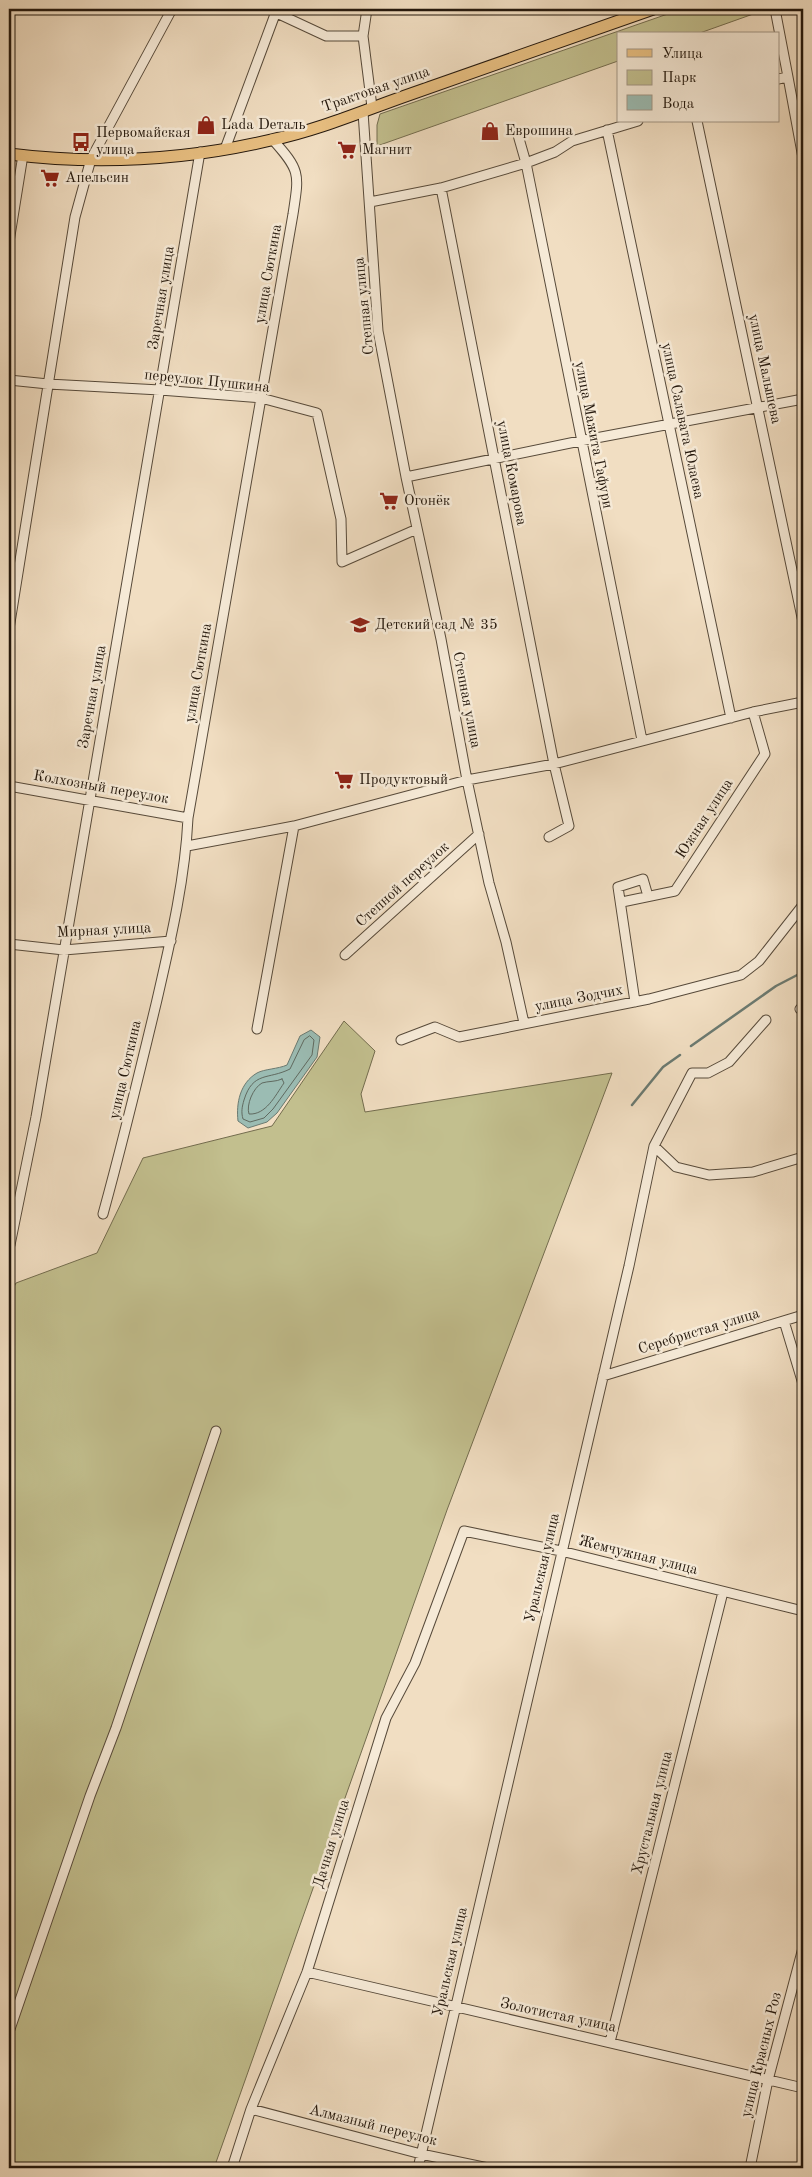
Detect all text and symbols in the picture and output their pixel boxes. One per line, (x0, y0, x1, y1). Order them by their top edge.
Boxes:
legend (617, 32, 780, 122)
text: Улица (662, 47, 703, 62)
street label: Трактовая улица (320, 64, 432, 115)
text: Парк (662, 71, 697, 86)
text: Вода (662, 97, 695, 112)
shop icon: Lada Dеталь (195, 114, 217, 136)
place label: Lada Dеталь (221, 118, 306, 133)
shop icon: Еврошина (479, 120, 501, 142)
place label: Еврошина (505, 124, 573, 139)
place label: Первомайская улица (96, 126, 191, 158)
bus stop icon: Первомайская улица (70, 131, 92, 153)
supermarket icon: Магнит (336, 139, 358, 161)
place label: Магнит (362, 143, 412, 158)
supermarket icon: Апельсин (39, 167, 61, 189)
place label: Апельсин (65, 171, 129, 186)
street label: улица Сюткина (253, 222, 285, 325)
street label: Заречная улица (146, 244, 178, 351)
street label: Степная улица (352, 256, 378, 356)
street label: улица Малышева (745, 313, 783, 426)
street label: улица Салавата Юлаева (658, 342, 706, 501)
street label: улица Мажита Гафури (571, 360, 615, 510)
street label: переулок Пушкина (144, 368, 271, 396)
street label: улица Комарова (493, 419, 529, 527)
supermarket icon: Огонёк (378, 490, 400, 512)
place label: Огонёк (404, 494, 451, 509)
school or university icon: Детский сад № 35 (349, 614, 371, 636)
place label: Детский сад № 35 (375, 618, 498, 633)
street label: улица Сюткина (183, 621, 215, 724)
street label: Заречная улица (77, 643, 110, 750)
street label: Степная улица (449, 650, 483, 750)
street label: Колхозный переулок (32, 769, 170, 807)
supermarket icon: Продуктовый (333, 769, 355, 791)
place label: Продуктовый (359, 773, 448, 788)
street label: Южная улица (674, 776, 737, 862)
street label: Степной переулок (354, 839, 453, 931)
street label: Мирная улица (56, 921, 152, 941)
street label: улица Зодчих (534, 983, 625, 1015)
street label: улица Сюткина (107, 1019, 145, 1121)
street label: Серебристая улица (636, 1306, 762, 1358)
street label: Уральская улица (523, 1511, 563, 1624)
street label: Жемчужная улица (577, 1534, 700, 1578)
street label: Хрустальная улица (630, 1749, 676, 1876)
street label: Дачная улица (311, 1797, 353, 1890)
street label: Уральская улица (431, 1905, 471, 2018)
street label: улица Красных Роз (739, 1991, 785, 2119)
street label: Золотистая улица (499, 1996, 618, 2036)
street label: Алмазный переулок (307, 2103, 439, 2149)

